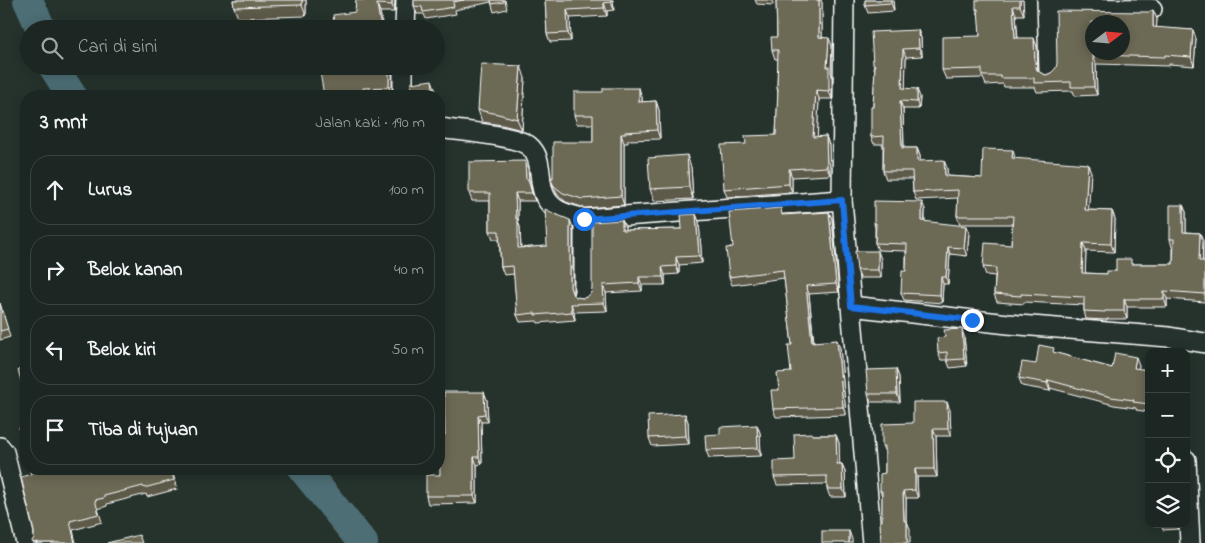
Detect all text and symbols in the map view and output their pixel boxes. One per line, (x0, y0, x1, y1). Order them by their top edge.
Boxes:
north arrow (1085, 15, 1130, 60)
search box (20, 20, 445, 75)
icon: search (38, 34, 66, 62)
text: Cari di sini (78, 34, 157, 61)
text: 3 mnt (40, 108, 88, 138)
text: Jalan kaki · 190 m (315, 111, 425, 135)
icon: ahead (41, 176, 69, 204)
text: Lurus (88, 177, 132, 204)
text: 100 m (389, 178, 424, 202)
route start (573, 208, 596, 231)
icon: right (41, 256, 69, 284)
text: Belok kanan (88, 257, 182, 284)
text: 40 m (394, 258, 424, 282)
route end (961, 309, 984, 332)
icon: left (41, 336, 69, 364)
text: Belok kiri (88, 337, 156, 364)
text: 50 m (392, 338, 424, 362)
map controls (1145, 348, 1190, 528)
button: + (1145, 348, 1190, 393)
button: − (1145, 393, 1190, 438)
icon: arrive (41, 416, 69, 444)
text: Tiba di tujuan (88, 417, 198, 444)
button: locate (1145, 438, 1190, 483)
button: layers (1145, 483, 1190, 528)

